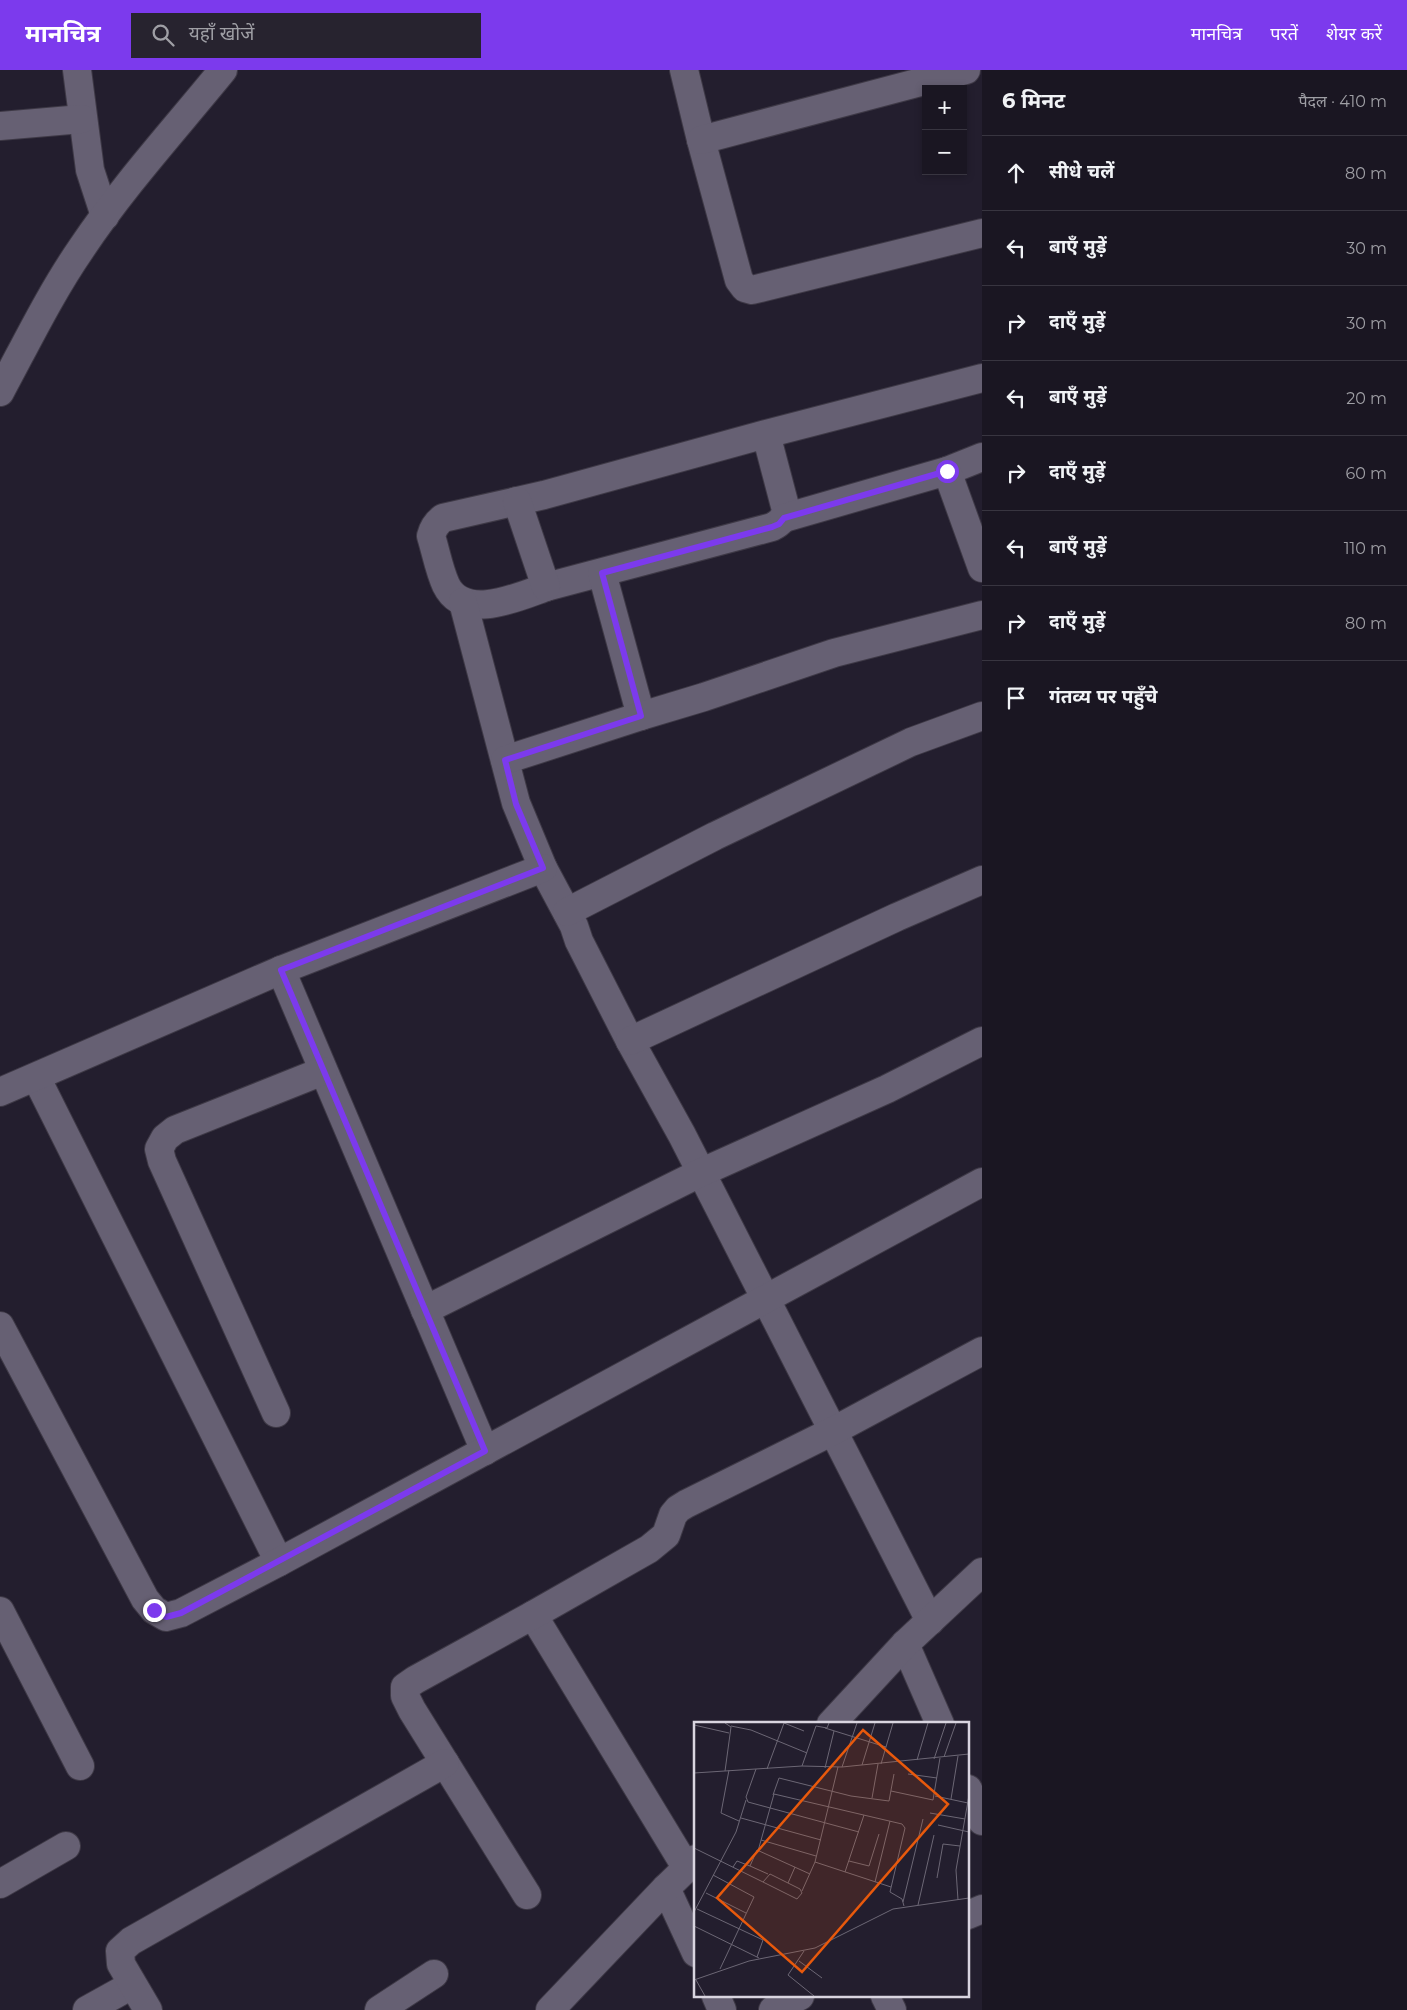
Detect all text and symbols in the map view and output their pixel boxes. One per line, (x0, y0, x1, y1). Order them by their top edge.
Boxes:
search box (131, 13, 481, 58)
text: मानचित्र (25, 19, 101, 48)
icon: search (149, 21, 177, 49)
text: यहाँ खोजें (189, 22, 254, 45)
text: मानचित्र (1191, 23, 1242, 45)
text: परतें (1270, 23, 1298, 45)
text: शेयर करें (1326, 23, 1382, 45)
map controls (922, 85, 967, 175)
button: + (922, 85, 967, 130)
text: 6 मिनट (1002, 88, 1065, 113)
text: पैदल · 410 m (1298, 92, 1387, 111)
button: − (922, 130, 967, 175)
icon: ahead (1002, 159, 1030, 187)
text: सीधे चलें (1049, 160, 1114, 183)
text: 80 m (1345, 164, 1387, 183)
icon: left (1002, 234, 1030, 262)
text: बाएँ मुड़ें (1049, 235, 1106, 258)
text: 30 m (1346, 239, 1387, 258)
icon: right (1002, 309, 1030, 337)
text: दाएँ मुड़ें (1049, 310, 1105, 333)
text: 30 m (1346, 314, 1387, 333)
icon: left (1002, 384, 1030, 412)
text: बाएँ मुड़ें (1049, 385, 1106, 408)
text: 20 m (1346, 389, 1387, 408)
icon: right (1002, 459, 1030, 487)
route start (936, 460, 959, 483)
text: दाएँ मुड़ें (1049, 460, 1105, 483)
text: 60 m (1345, 464, 1387, 483)
icon: left (1002, 534, 1030, 562)
text: बाएँ मुड़ें (1049, 535, 1106, 558)
text: 110 m (1344, 539, 1387, 558)
icon: right (1002, 609, 1030, 637)
text: दाएँ मुड़ें (1049, 610, 1105, 633)
text: 80 m (1345, 614, 1387, 633)
icon: arrive (1002, 684, 1030, 712)
text: गंतव्य पर पहुँचे (1049, 685, 1157, 708)
route end (143, 1599, 166, 1622)
inset map (694, 1722, 969, 1998)

